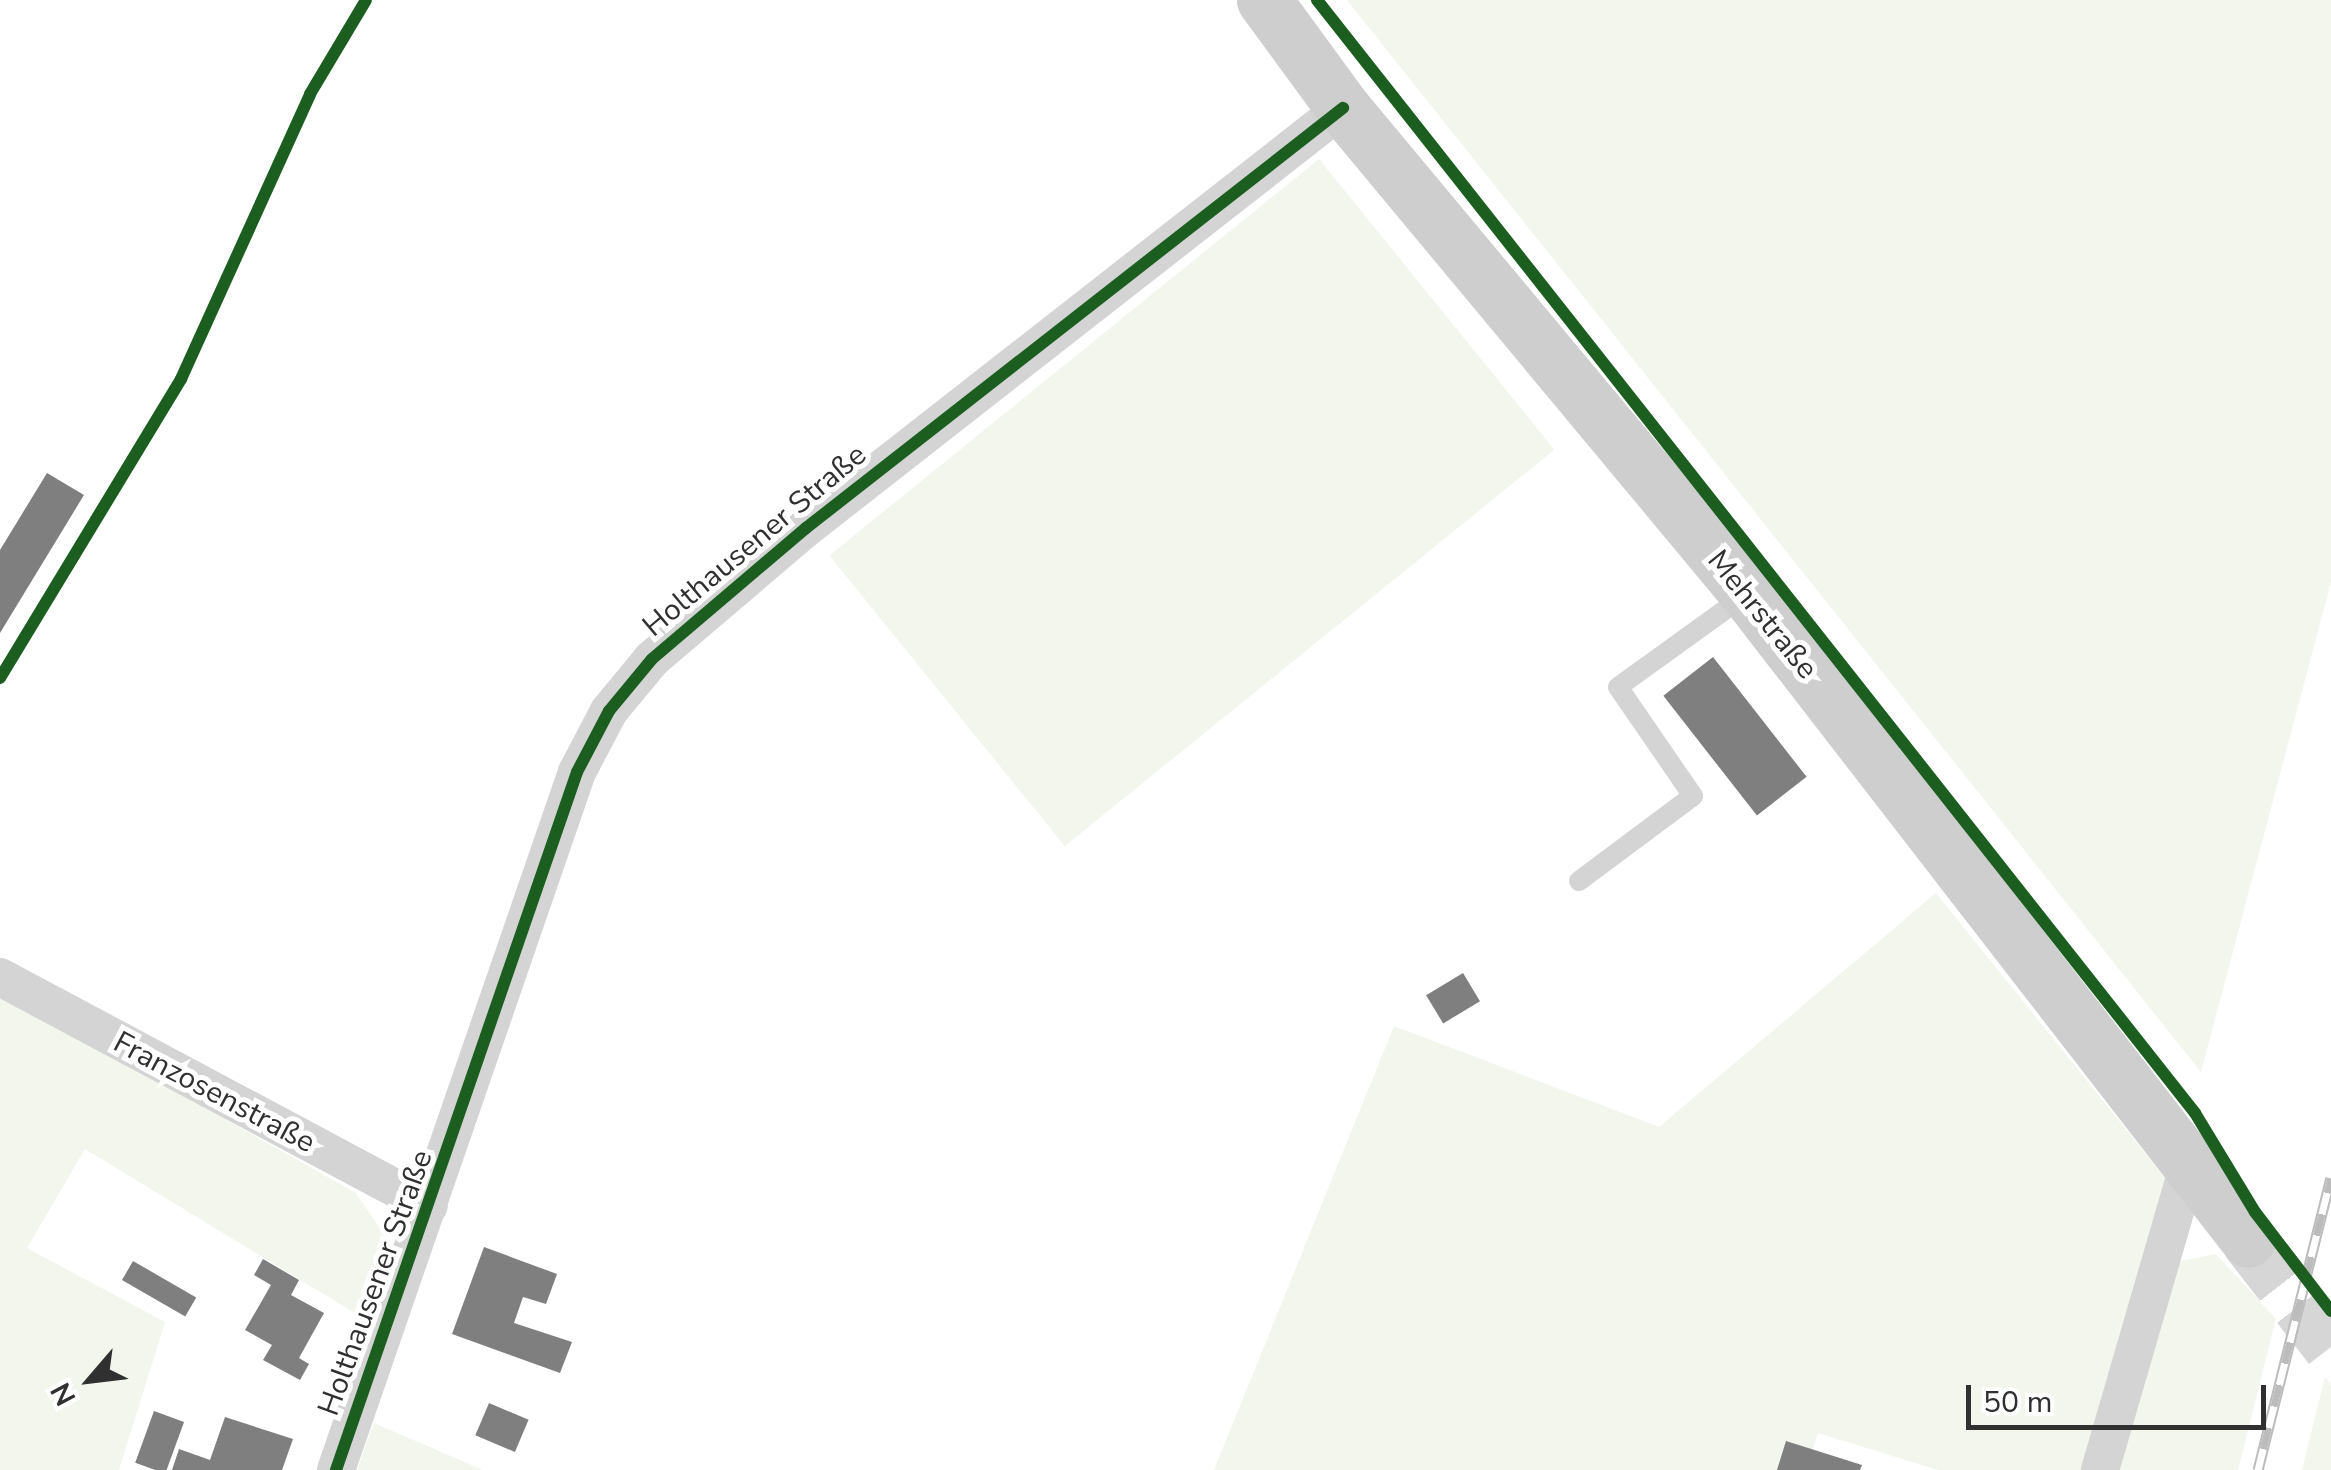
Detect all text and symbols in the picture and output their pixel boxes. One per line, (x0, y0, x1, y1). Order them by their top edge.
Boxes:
street label: Holthausener Straße (636, 437, 874, 645)
street label: Mehrstraße (1699, 543, 1825, 687)
street label: Franzosenstraße (107, 1025, 321, 1161)
street label: Holthausener Straße (311, 1145, 441, 1421)
north arrow (40, 1330, 140, 1430)
scale bar (1971, 1365, 2271, 1427)
text: N (42, 1376, 85, 1412)
text: 50 m (1983, 1382, 2052, 1423)

